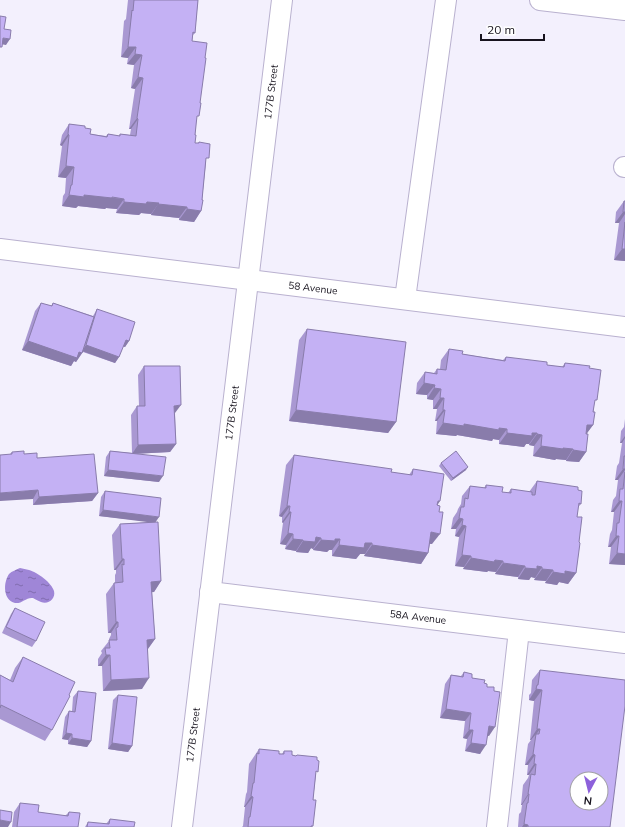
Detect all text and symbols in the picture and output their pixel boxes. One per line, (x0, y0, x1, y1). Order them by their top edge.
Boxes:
scale bar (481, 16, 544, 42)
text: 20 m (487, 22, 515, 37)
street label: 177B Street (261, 63, 281, 120)
street label: 58 Avenue (288, 279, 338, 297)
street label: 177B Street (222, 384, 242, 441)
street label: 58A Avenue (389, 607, 447, 627)
street label: 177B Street (183, 706, 203, 763)
north arrow (569, 771, 609, 811)
text: N (583, 793, 593, 808)

